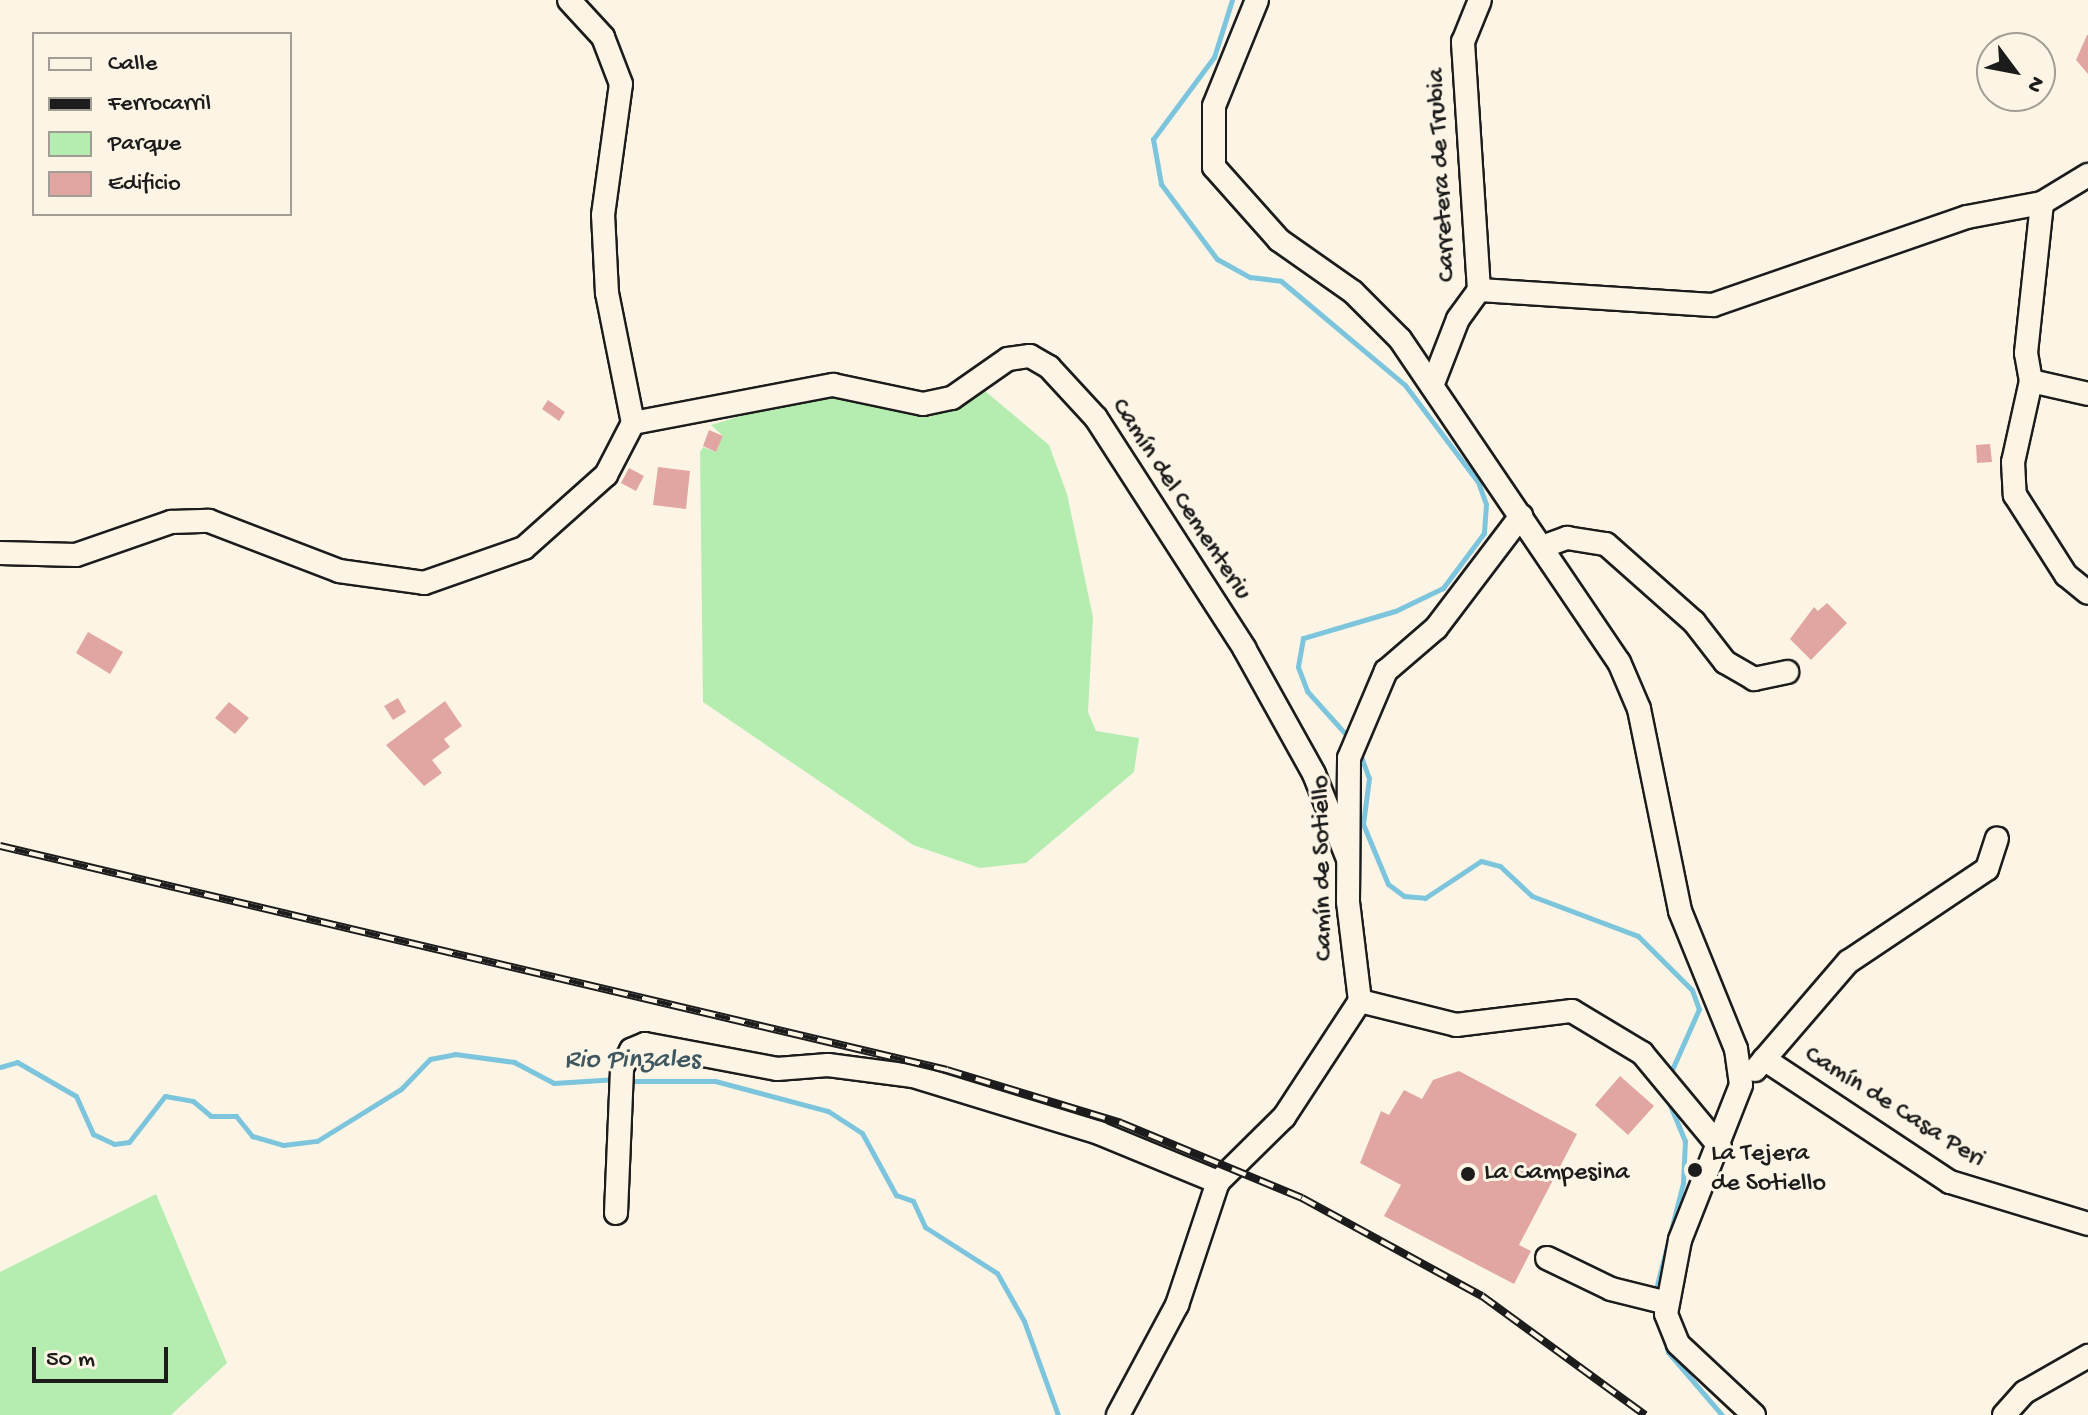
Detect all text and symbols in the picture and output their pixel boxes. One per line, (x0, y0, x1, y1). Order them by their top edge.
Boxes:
legend (32, 32, 292, 216)
north arrow (1976, 32, 2056, 112)
text: Calle (108, 50, 157, 79)
street label: Carretera de Trubia (1422, 67, 1464, 283)
text: N (2020, 71, 2049, 97)
text: Ferrocarril (108, 90, 211, 119)
text: Parque (108, 130, 181, 159)
text: Edificio (108, 170, 181, 199)
street label: Camín del Cementeriu (1103, 393, 1257, 607)
street label: Camín de Sotiello (1307, 775, 1341, 961)
street label: Camín de Casa Peri (1798, 1040, 1990, 1176)
water label: Rio Pinzales (564, 1044, 700, 1078)
place label: La Tejera de Sotiello (1711, 1139, 1826, 1200)
place label: La Campesina (1484, 1158, 1629, 1190)
marker: La Tejera de Sotiello (1686, 1161, 1704, 1179)
marker: La Campesina (1459, 1165, 1477, 1183)
scale bar (36, 1331, 172, 1381)
text: 50 m (46, 1346, 95, 1375)

